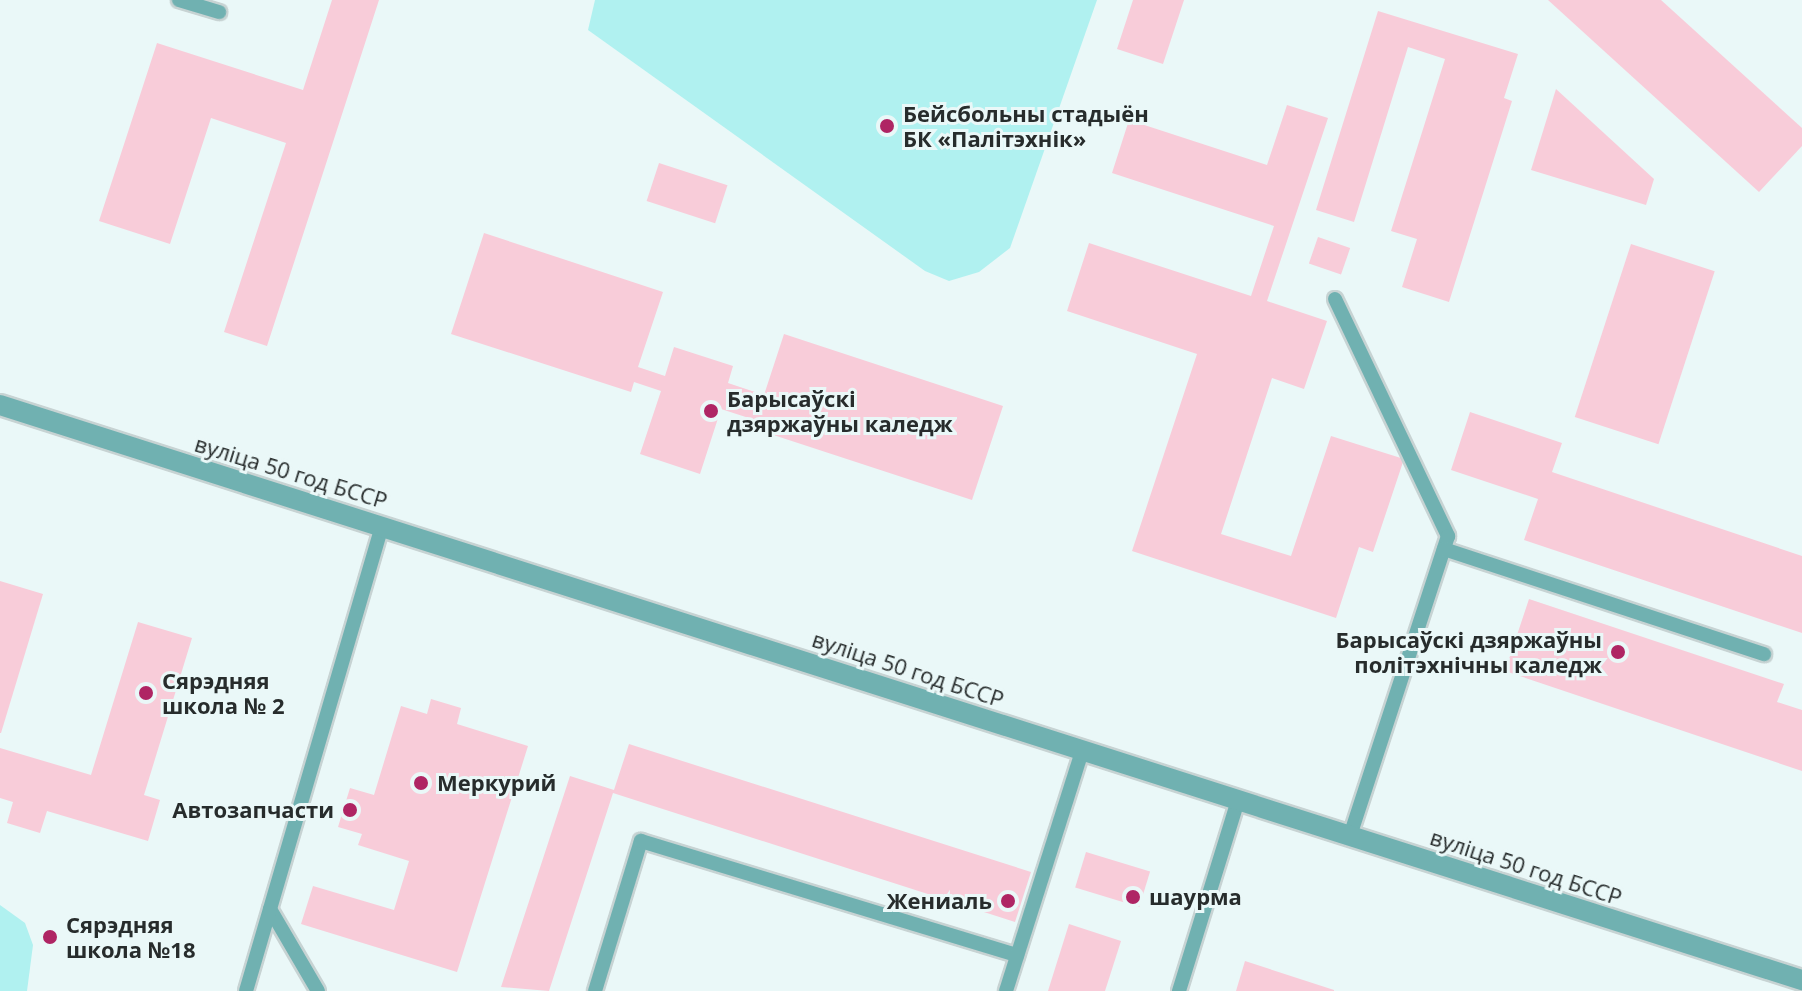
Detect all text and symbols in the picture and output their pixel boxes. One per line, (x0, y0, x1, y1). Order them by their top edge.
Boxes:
place label: Бейсбольны стадыён БК «Палітэхнік» (903, 100, 1149, 152)
marker: Бейсбольны стадыён БК «Палітэхнік» (878, 117, 896, 135)
place label: Барысаўскі дзяржаўны каледж (727, 385, 953, 436)
marker: Барысаўскі дзяржаўны каледж (702, 402, 720, 420)
street label: вуліца 50 год БССР (192, 430, 390, 514)
street label: вуліца 50 год БССР (809, 626, 1007, 712)
place label: Барысаўскі дзяржаўны політэхнічны каледж (1336, 626, 1602, 678)
marker: Барысаўскі дзяржаўны політэхнічны каледж (1609, 643, 1627, 661)
place label: Сярэдняя школа № 2 (162, 667, 285, 718)
marker: Сярэдняя школа № 2 (137, 684, 155, 702)
place label: Меркурий (437, 770, 556, 796)
marker: Меркурий (412, 774, 430, 792)
place label: Автозапчасти (172, 797, 334, 823)
marker: Автозапчасти (341, 801, 359, 819)
street label: вуліца 50 год БССР (1427, 824, 1625, 910)
place label: шаурма (1149, 884, 1242, 910)
place label: Жениаль (887, 888, 992, 914)
marker: шаурма (1124, 888, 1142, 906)
marker: Жениаль (999, 892, 1017, 910)
place label: Сярэдняя школа №18 (66, 911, 196, 962)
marker: Сярэдняя школа №18 (41, 928, 59, 946)

